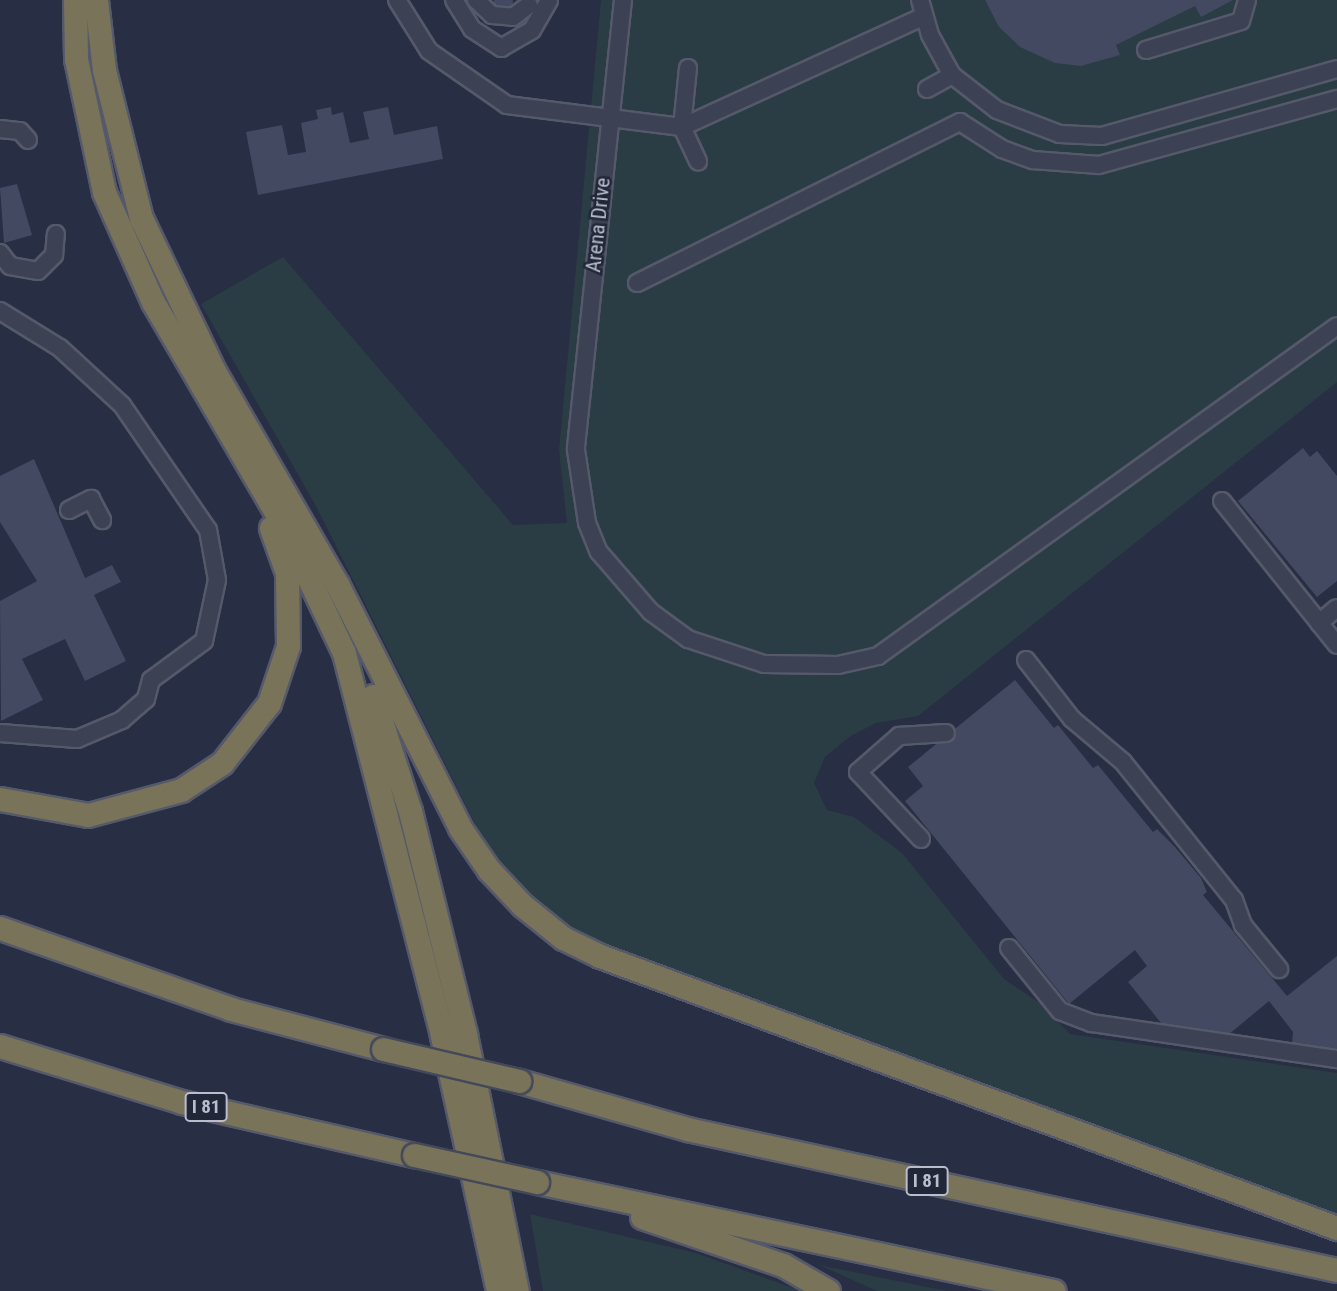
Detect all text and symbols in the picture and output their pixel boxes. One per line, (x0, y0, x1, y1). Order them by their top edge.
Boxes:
street label: Arena Drive (580, 176, 616, 274)
road number: I 81 (183, 1092, 229, 1122)
road number: I 81 (904, 1166, 950, 1196)

